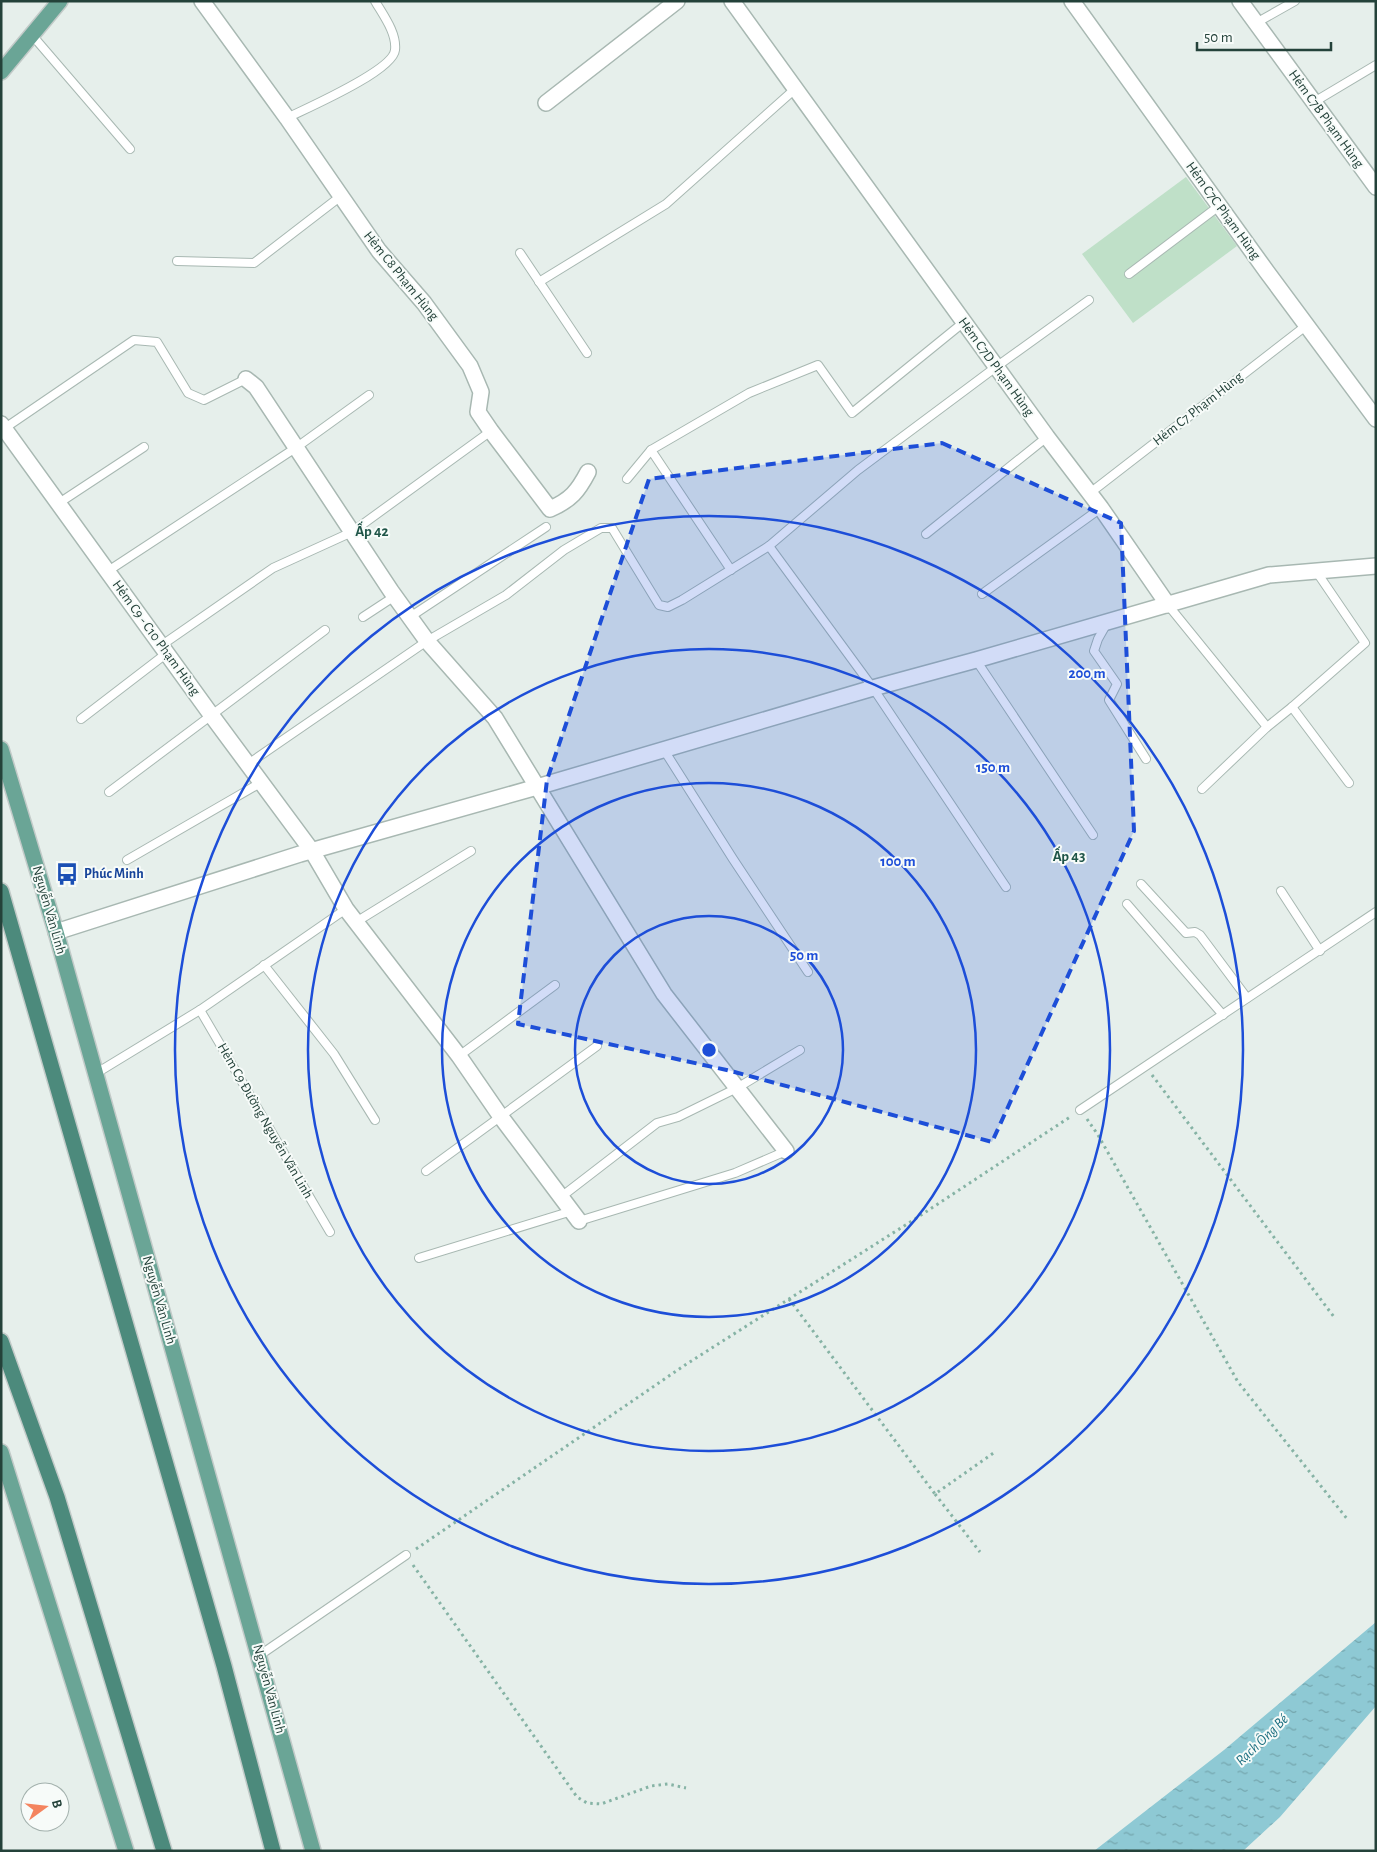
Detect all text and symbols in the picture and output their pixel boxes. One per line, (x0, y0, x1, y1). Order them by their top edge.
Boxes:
scale bar (1197, 20, 1331, 52)
text: 50 m (1204, 30, 1233, 45)
street label: Hẻm C7B Phạm Hùng (1286, 68, 1366, 171)
street label: Hẻm C7C Phạm Hùng (1183, 160, 1263, 263)
street label: Hẻm C8 Phạm Hùng (361, 229, 441, 323)
street label: Hẻm C7D Phạm Hùng (955, 315, 1037, 419)
street label: Hẻm C7 Phạm Hùng (1151, 370, 1246, 448)
district label: Ấp 42 (355, 521, 389, 539)
street label: Hẻm C9 - C10 Phạm Hùng (110, 578, 203, 698)
text: 200 m (1068, 666, 1106, 681)
text: 150 m (976, 760, 1010, 775)
district label: Ấp 43 (1053, 846, 1085, 864)
text: 100 m (880, 854, 916, 869)
bus stop icon: Phúc Minh (54, 861, 80, 887)
street label: Nguyễn Văn Linh (30, 864, 70, 956)
place label: Phúc Minh (84, 867, 144, 881)
text: 50 m (790, 948, 818, 963)
street label: Hẻm C9 Đường Nguyễn Văn Linh (215, 1040, 317, 1201)
centre of rings (700, 1041, 718, 1059)
street label: Nguyễn Văn Linh (140, 1254, 180, 1346)
street label: Nguyễn Văn Linh (250, 1642, 290, 1735)
water label: Rạch Ông Bé (1232, 1711, 1291, 1768)
north arrow (20, 1782, 70, 1832)
text: B (49, 1798, 64, 1810)

